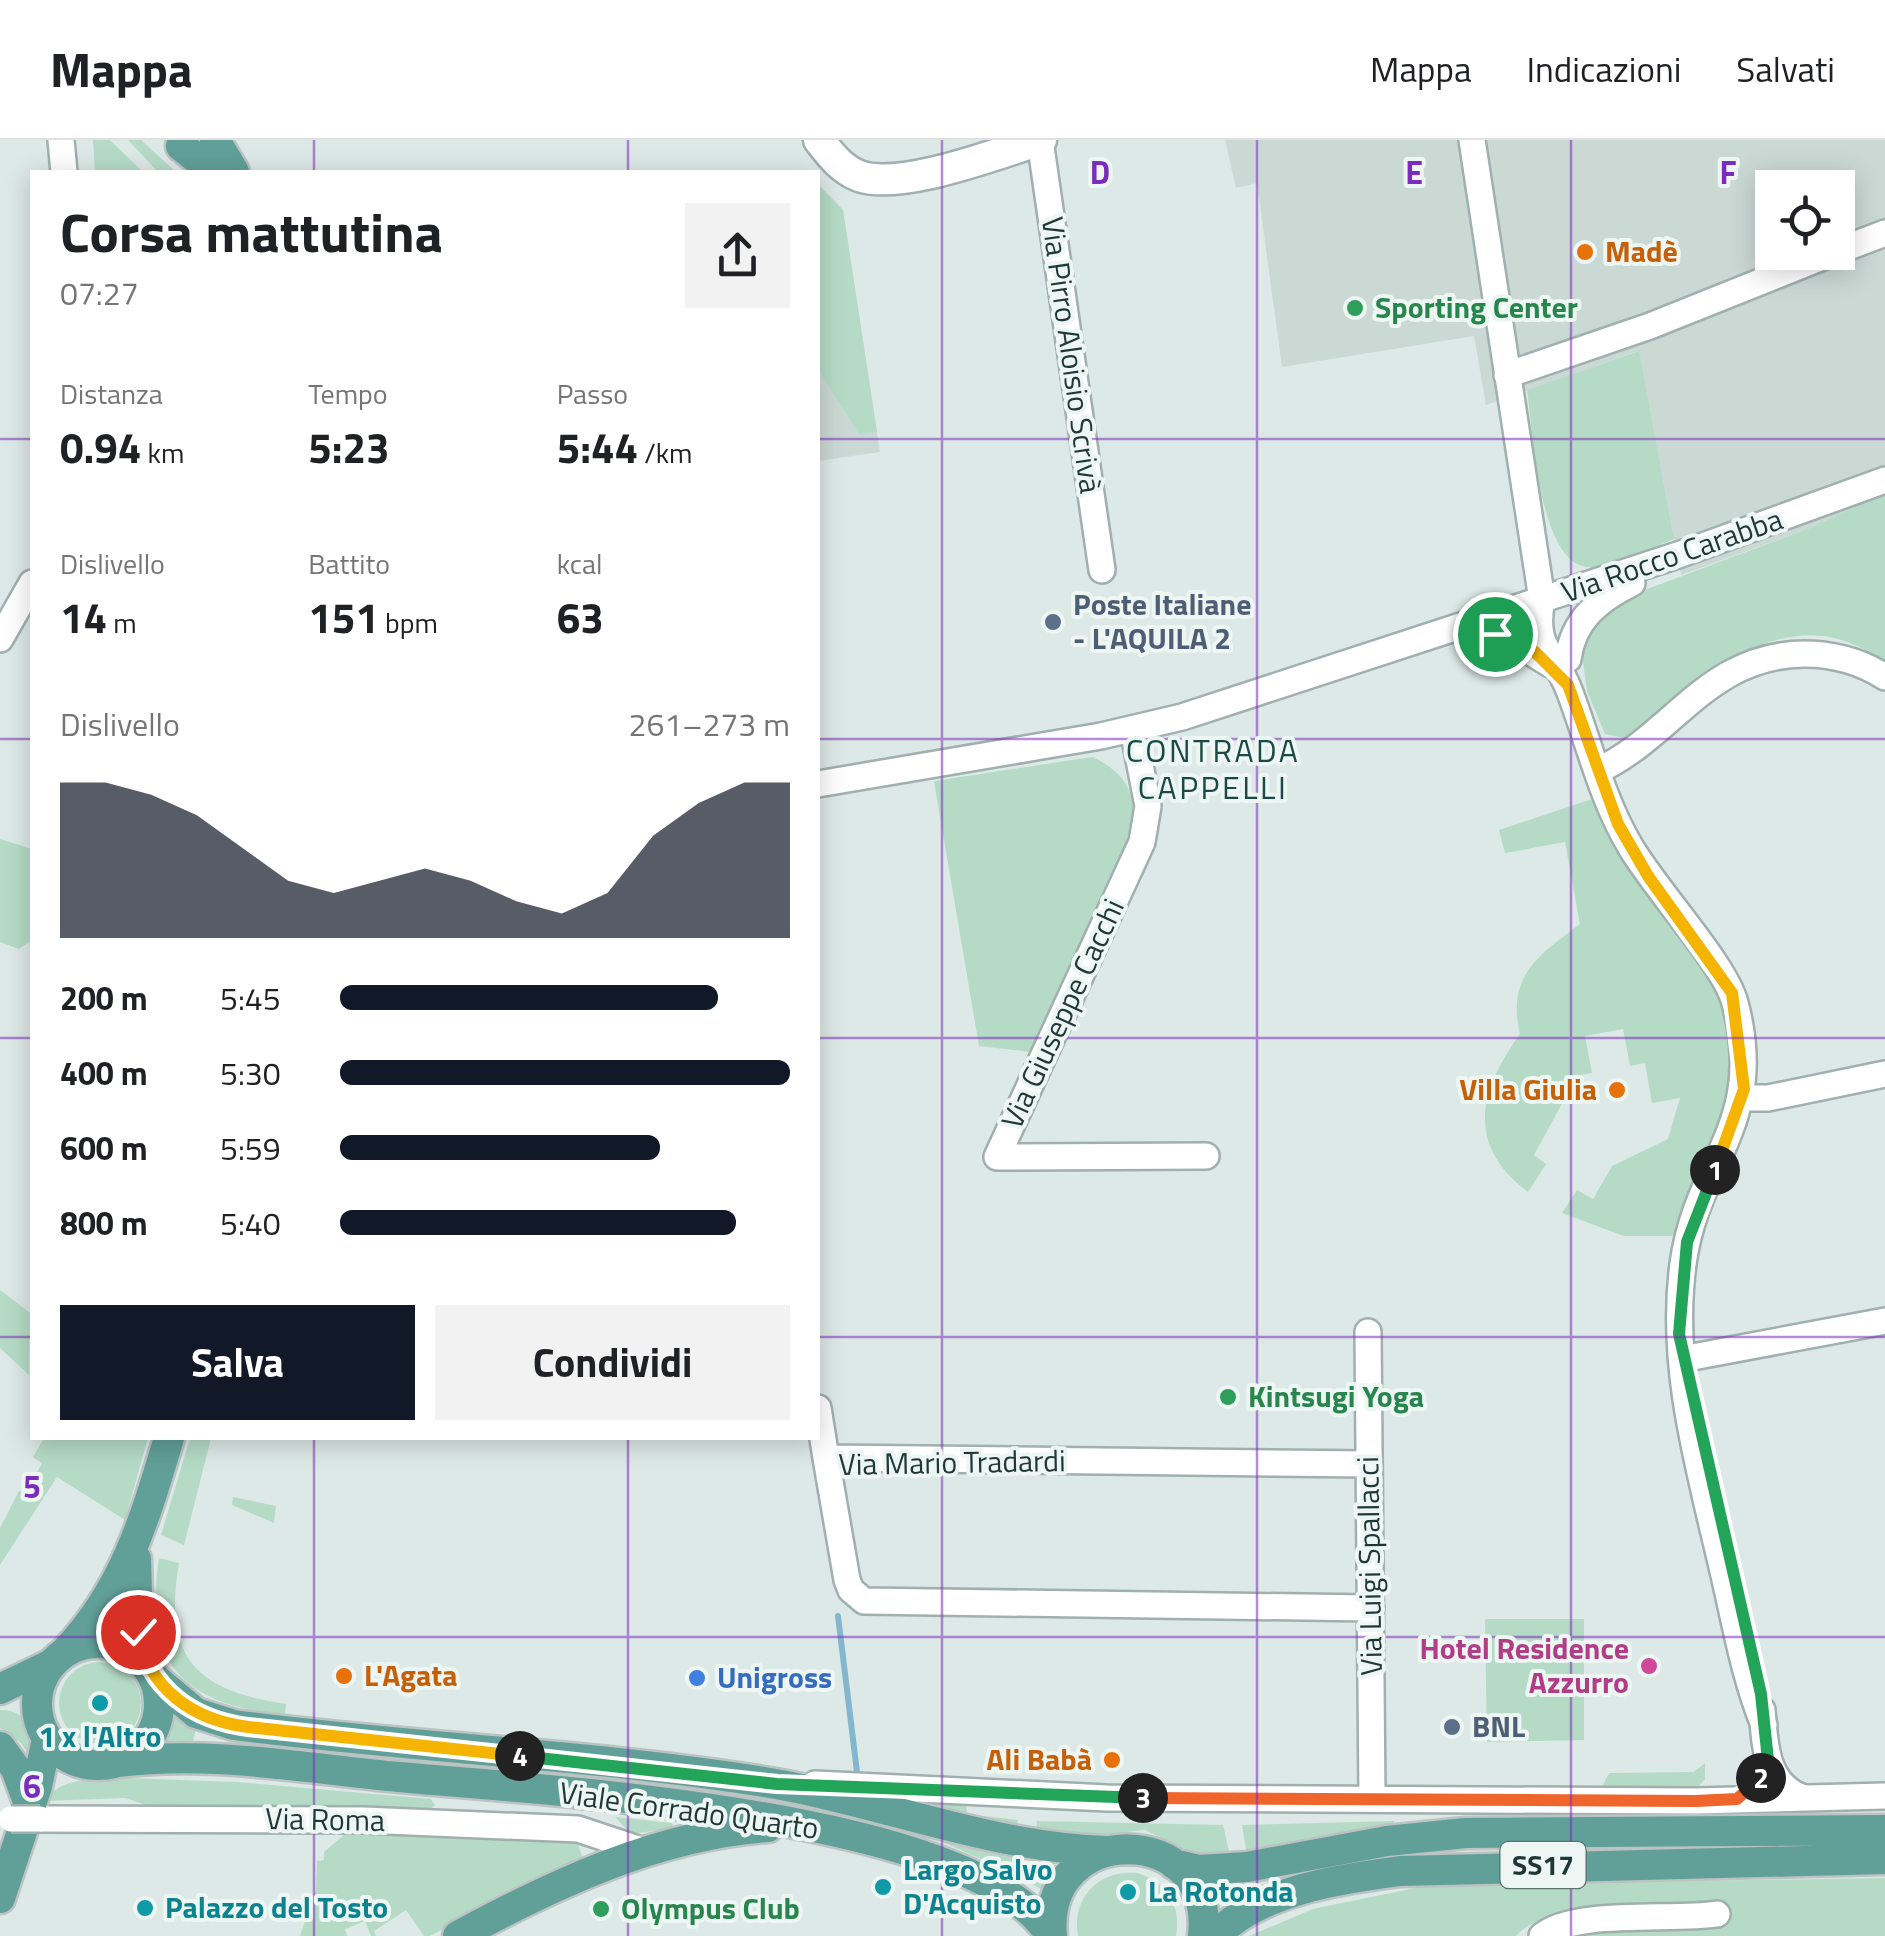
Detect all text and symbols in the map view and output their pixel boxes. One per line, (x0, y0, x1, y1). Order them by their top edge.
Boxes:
text: Mappa (50, 33, 192, 106)
text: Mappa (1370, 42, 1471, 96)
text: Indicazioni (1526, 42, 1681, 96)
text: Salvati (1736, 42, 1835, 96)
text: D (1090, 148, 1110, 196)
text: E (1405, 148, 1423, 196)
text: F (1720, 148, 1737, 196)
map controls (1755, 170, 1855, 270)
button: locate (1755, 170, 1855, 270)
text: Corsa mattutina (60, 190, 443, 273)
button: share (685, 203, 790, 308)
street label: Via Pirro Aloisio Scrivà (1030, 214, 1114, 496)
place label: Madè (1605, 228, 1678, 274)
marker: Madè (1574, 241, 1596, 263)
text: 07:27 (60, 269, 139, 317)
place label: Sporting Center (1375, 284, 1578, 330)
marker: Sporting Center (1344, 297, 1366, 319)
text: Distanza (60, 372, 163, 415)
text: Tempo (308, 372, 388, 415)
text: Passo (557, 372, 628, 415)
text: 0.94 (60, 415, 141, 479)
text: 5:23 (308, 415, 390, 479)
text: 5:44 (557, 415, 638, 479)
text: km (141, 431, 184, 474)
text: /km (638, 431, 693, 474)
street label: Via Rocco Carabba (1555, 496, 1789, 614)
text: Dislivello (60, 542, 165, 585)
text: Battito (308, 542, 390, 585)
text: kcal (557, 542, 602, 585)
place label: Poste Italiane - L'AQUILA 2 (1073, 581, 1252, 661)
text: 14 (60, 585, 107, 649)
text: 151 (308, 585, 379, 649)
text: 63 (557, 585, 604, 649)
pin (1453, 592, 1538, 677)
text: m (107, 601, 137, 644)
text: bpm (379, 601, 438, 644)
icon: arrive (1468, 607, 1523, 662)
marker: Poste Italiane - L'AQUILA 2 (1042, 611, 1064, 633)
text: Dislivello (60, 700, 180, 748)
text: 261–273 m (628, 700, 790, 748)
district label: CONTRADA CAPPELLI (1126, 726, 1300, 811)
street label: Via Giuseppe Cacchi (989, 891, 1136, 1136)
text: 200 m (60, 974, 148, 1022)
text: 5:45 (220, 974, 281, 1022)
text: 400 m (60, 1049, 148, 1097)
text: 5:30 (220, 1049, 281, 1097)
place label: Villa Giulia (1459, 1066, 1597, 1112)
marker: Villa Giulia (1606, 1079, 1628, 1101)
text: 600 m (60, 1124, 148, 1172)
text: 5:59 (220, 1124, 281, 1172)
pin: 1 (1690, 1145, 1740, 1195)
text: 1 (1707, 1148, 1723, 1191)
text: 800 m (60, 1199, 148, 1247)
text: 5:40 (220, 1199, 281, 1247)
button: Salva (60, 1305, 415, 1420)
button: Condividi (435, 1305, 790, 1420)
place label: Kintsugi Yoga (1248, 1373, 1424, 1419)
marker: Kintsugi Yoga (1217, 1386, 1239, 1408)
street label: Via Mario Tradardi (838, 1437, 1066, 1487)
street label: Via Luigi Spallacci (1344, 1456, 1394, 1676)
text: 5 (23, 1462, 41, 1510)
pin (96, 1590, 181, 1675)
icon: check (111, 1605, 166, 1660)
place label: Hotel Residence Azzurro (1420, 1625, 1629, 1705)
place label: L'Agata (364, 1652, 458, 1698)
place label: Unigross (717, 1654, 832, 1700)
marker: Hotel Residence Azzurro (1638, 1655, 1660, 1677)
marker: L'Agata (333, 1665, 355, 1687)
marker: Unigross (686, 1667, 708, 1689)
marker: 1 x l'Altro (89, 1692, 111, 1714)
place label: BNL (1472, 1703, 1525, 1749)
place label: 1 x l'Altro (39, 1713, 161, 1759)
marker: BNL (1441, 1716, 1463, 1738)
pin: 4 (495, 1731, 545, 1781)
text: 4 (512, 1734, 528, 1777)
place label: Ali Babà (986, 1736, 1092, 1782)
marker: Ali Babà (1101, 1749, 1123, 1771)
pin: 2 (1736, 1753, 1786, 1803)
text: 2 (1753, 1756, 1769, 1799)
text: 6 (23, 1762, 41, 1810)
street label: Viale Corrado Quarto (557, 1769, 822, 1851)
pin: 3 (1118, 1773, 1168, 1823)
text: 3 (1135, 1776, 1151, 1819)
street label: Via Roma (265, 1795, 385, 1843)
road number: SS17 (1500, 1842, 1586, 1888)
place label: Largo Salvo D'Acquisto (903, 1846, 1053, 1926)
place label: La Rotonda (1148, 1868, 1294, 1914)
marker: Largo Salvo D'Acquisto (872, 1876, 894, 1898)
marker: La Rotonda (1117, 1881, 1139, 1903)
place label: Palazzo del Tosto (165, 1884, 388, 1930)
place label: Olympus Club (621, 1885, 800, 1931)
marker: Palazzo del Tosto (134, 1897, 156, 1919)
marker: Olympus Club (590, 1898, 612, 1920)

